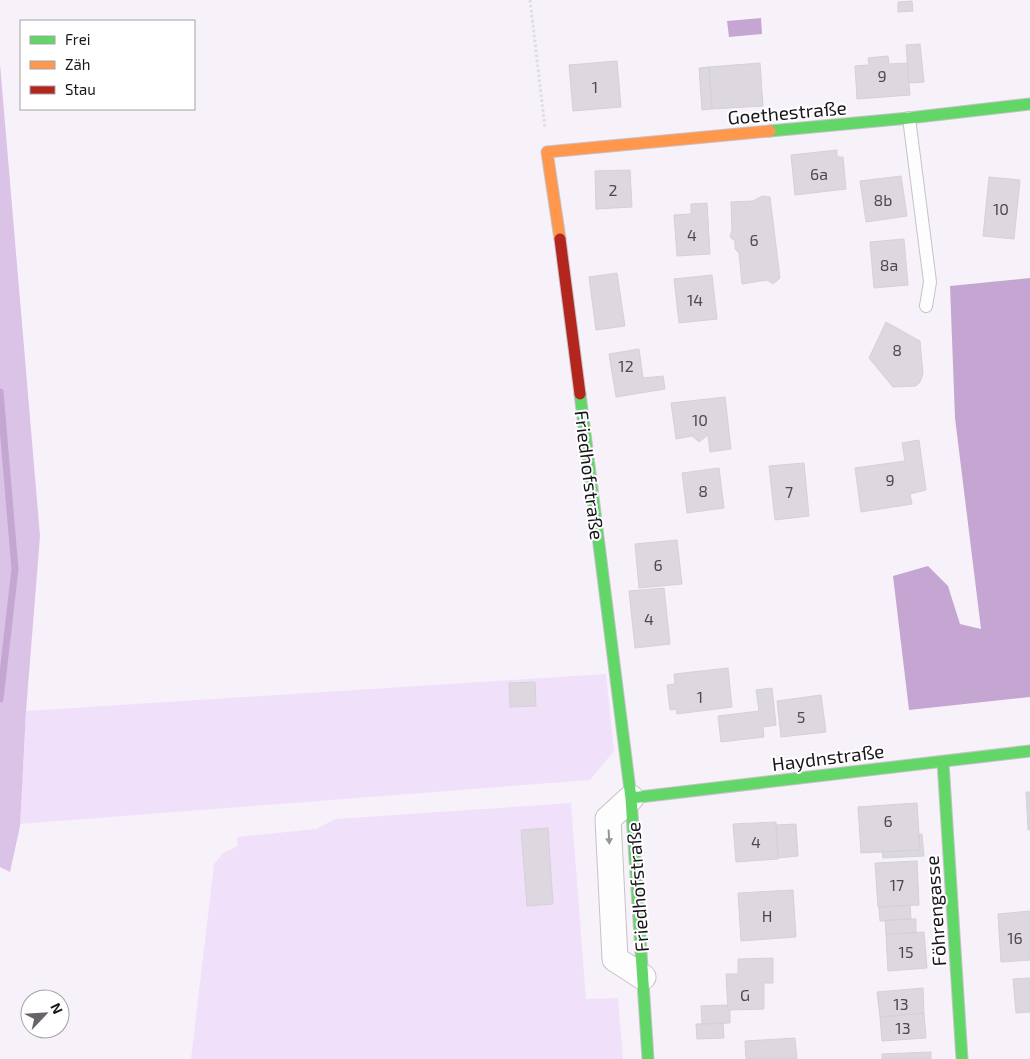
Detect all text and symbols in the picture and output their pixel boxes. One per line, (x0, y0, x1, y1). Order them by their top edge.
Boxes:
legend (20, 20, 195, 110)
text: Frei (65, 30, 90, 48)
text: Zäh (65, 55, 90, 73)
house number: 9 (877, 66, 887, 85)
house number: 1 (592, 77, 598, 96)
text: Stau (65, 80, 96, 98)
street label: Goethestraße (727, 95, 847, 129)
house number: 6a (810, 164, 828, 183)
house number: 2 (609, 180, 618, 199)
house number: 8b (874, 190, 892, 209)
house number: 10 (993, 199, 1009, 218)
house number: 4 (687, 225, 697, 244)
house number: 6 (749, 230, 759, 249)
house number: 8a (880, 255, 898, 274)
house number: 14 (687, 290, 703, 309)
house number: 8 (892, 340, 902, 359)
house number: 12 (618, 356, 634, 375)
street label: Friedhofstraße (571, 409, 609, 541)
house number: 10 (692, 410, 708, 429)
house number: 9 (885, 470, 895, 489)
house number: 8 (698, 481, 708, 500)
house number: 7 (785, 482, 793, 501)
house number: 6 (653, 555, 663, 574)
house number: 4 (644, 609, 654, 628)
house number: 1 (697, 687, 703, 706)
house number: 5 (797, 707, 805, 726)
street label: Haydnstraße (771, 739, 885, 775)
house number: 6 (883, 811, 893, 830)
street label: Friedhofstraße (621, 821, 653, 953)
one-way arrow (605, 829, 613, 845)
house number: 4 (751, 832, 761, 851)
street label: Föhrengasse (920, 855, 950, 967)
house number: 17 (890, 875, 904, 894)
house number: H (762, 906, 772, 925)
house number: 16 (1007, 928, 1023, 947)
house number: 15 (899, 942, 913, 961)
house number: G (740, 985, 750, 1004)
north arrow (20, 989, 70, 1039)
house number: 13 (893, 994, 909, 1013)
text: N (47, 1000, 67, 1016)
house number: 13 (895, 1018, 911, 1037)

